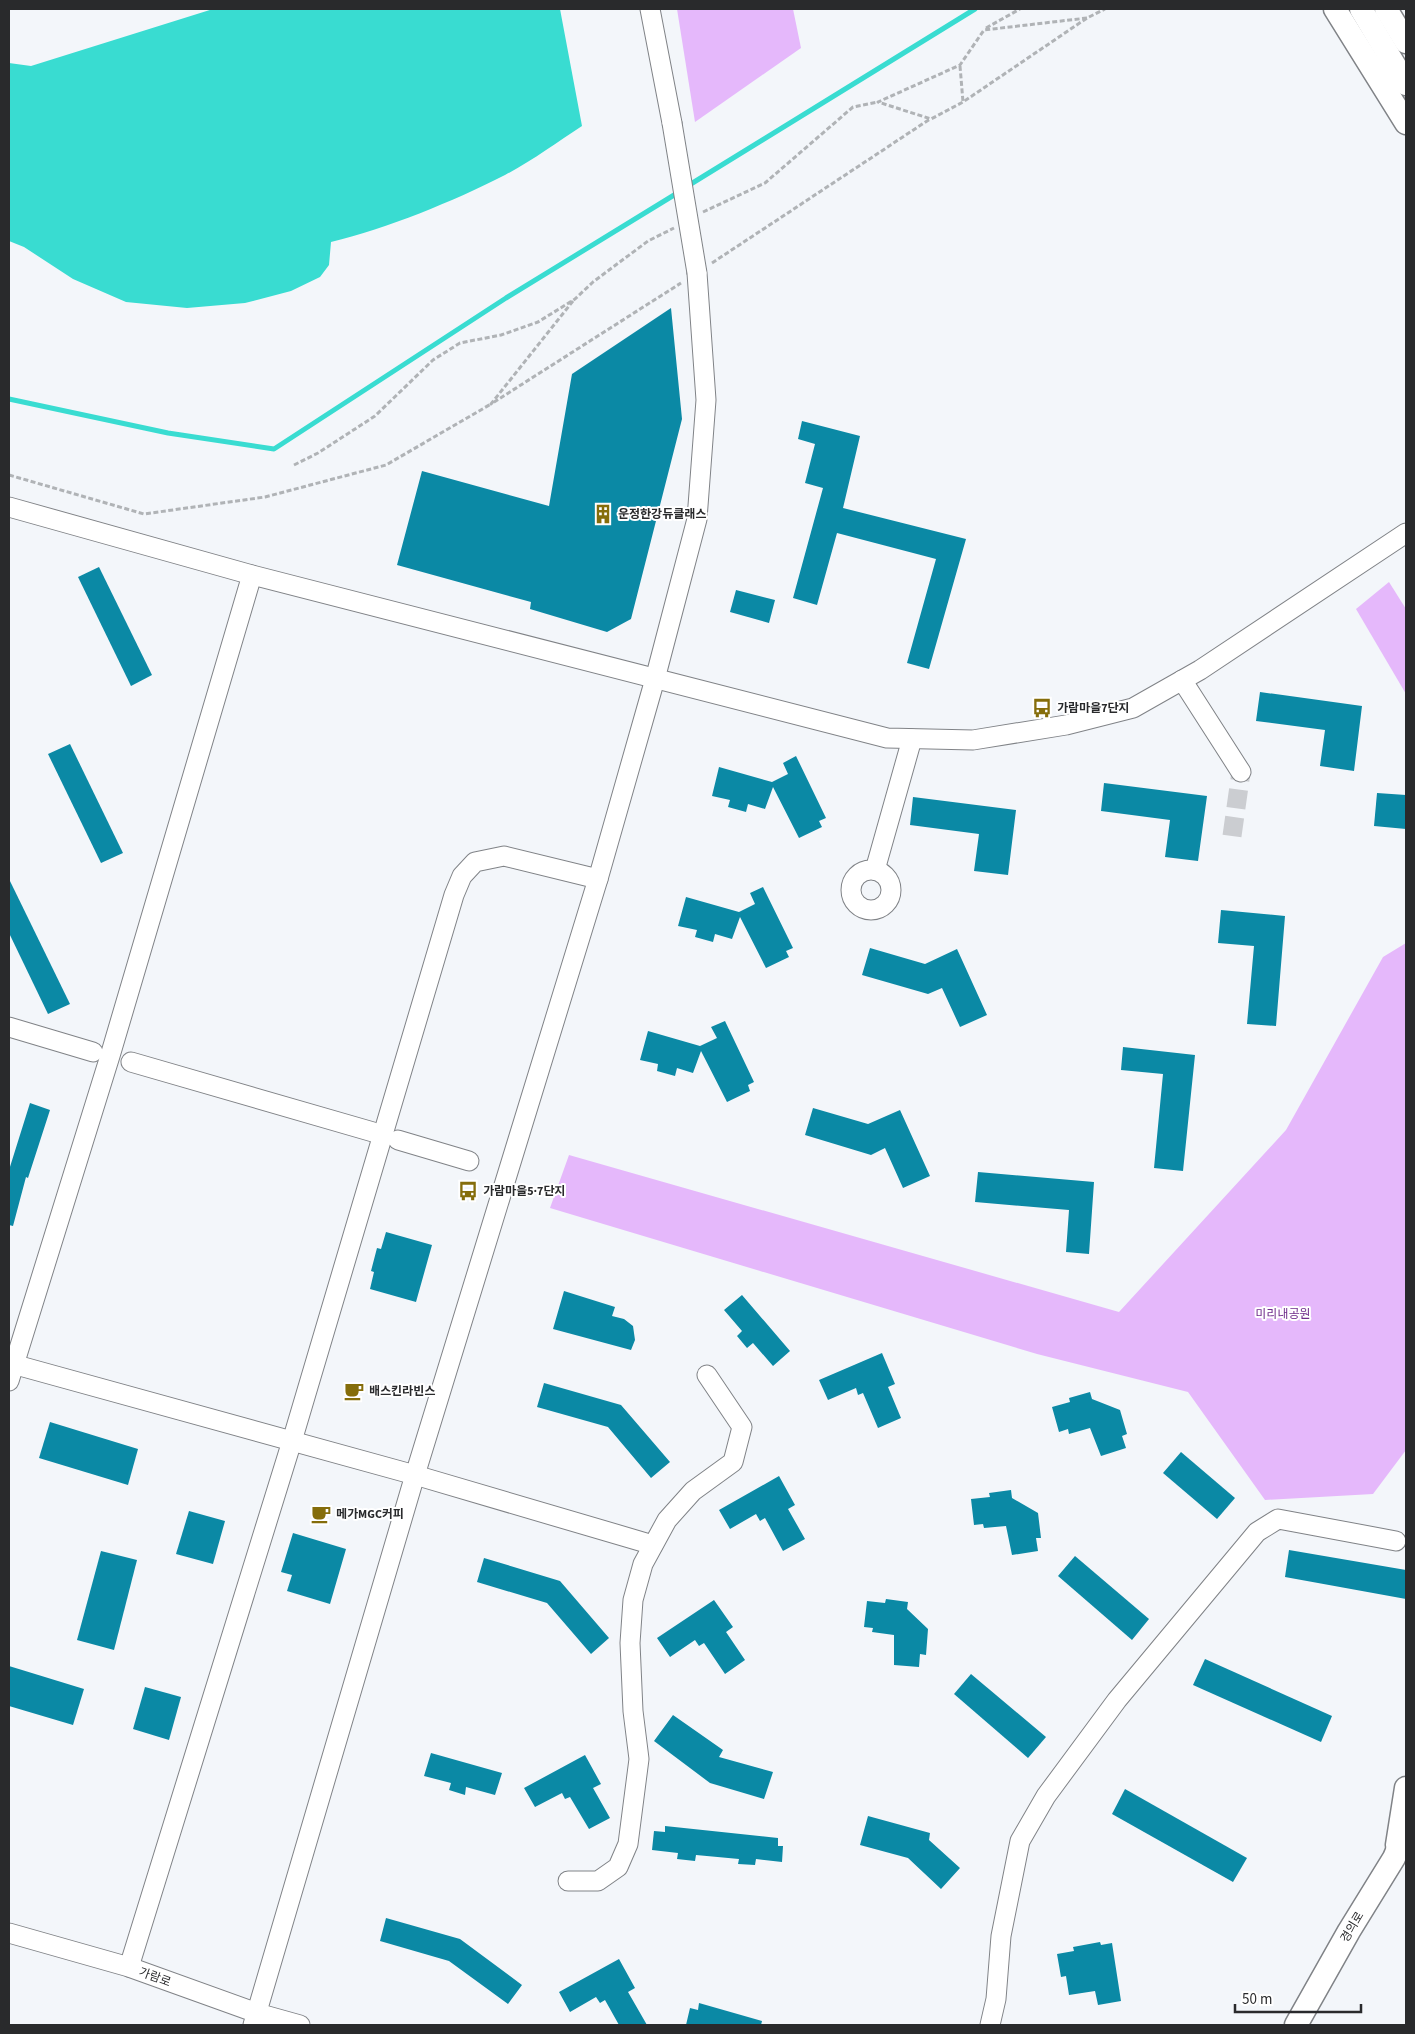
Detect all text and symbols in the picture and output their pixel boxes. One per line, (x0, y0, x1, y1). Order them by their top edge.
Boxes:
building icon: 운정한강듀클래스 (592, 503, 614, 525)
place label: 운정한강듀클래스 (618, 506, 706, 523)
bus stop icon: 가람마을7단지 (1031, 697, 1053, 719)
place label: 가람마을7단지 (1057, 700, 1130, 717)
bus stop icon: 가람마을5·7단지 (457, 1180, 479, 1202)
place label: 가람마을5·7단지 (483, 1183, 566, 1200)
park label: 미리내공원 (1255, 1306, 1311, 1323)
cafe icon: 배스킨라빈스 (343, 1380, 365, 1402)
place label: 배스킨라빈스 (369, 1383, 435, 1400)
cafe icon: 메가MGC커피 (310, 1503, 332, 1525)
place label: 메가MGC커피 (336, 1506, 404, 1523)
street label: 경의로 (1337, 1909, 1368, 1946)
street label: 가람로 (136, 1964, 173, 1991)
scale bar (1235, 1982, 1361, 2014)
text: 50 m (1242, 1989, 1272, 2010)

